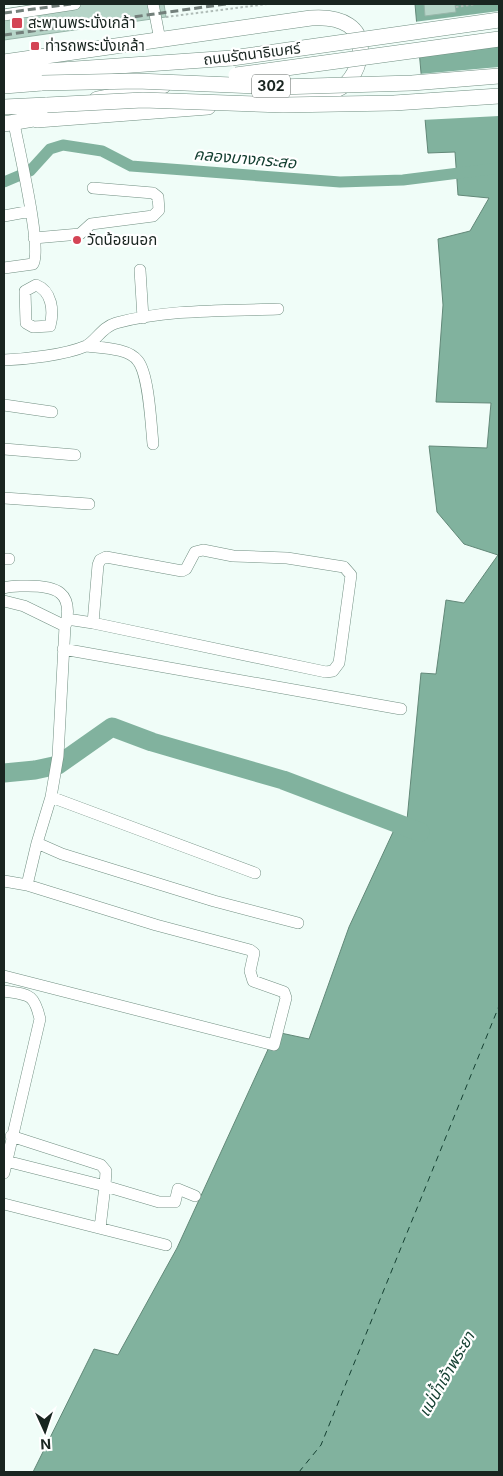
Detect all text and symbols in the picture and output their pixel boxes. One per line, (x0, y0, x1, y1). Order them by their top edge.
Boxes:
place label: สะพานพระนั่งเกล้า (28, 13, 136, 32)
marker: สะพานพระนั่งเกล้า (10, 16, 24, 30)
place label: ท่ารถพระนั่งเกล้า (45, 36, 145, 55)
street label: ถนนรัตนาธิเบศร์ (202, 38, 302, 69)
marker: ท่ารถพระนั่งเกล้า (29, 40, 41, 52)
road number: 302 (252, 74, 290, 98)
water label: คลองบางกระสอ (193, 144, 298, 173)
place label: วัดน้อยนอก (87, 230, 157, 249)
marker: วัดน้อยนอก (71, 234, 83, 246)
water label: แม่น้ำเจ้าพระยา (413, 1326, 479, 1420)
north arrow (20, 1406, 70, 1456)
text: N (40, 1436, 51, 1453)

